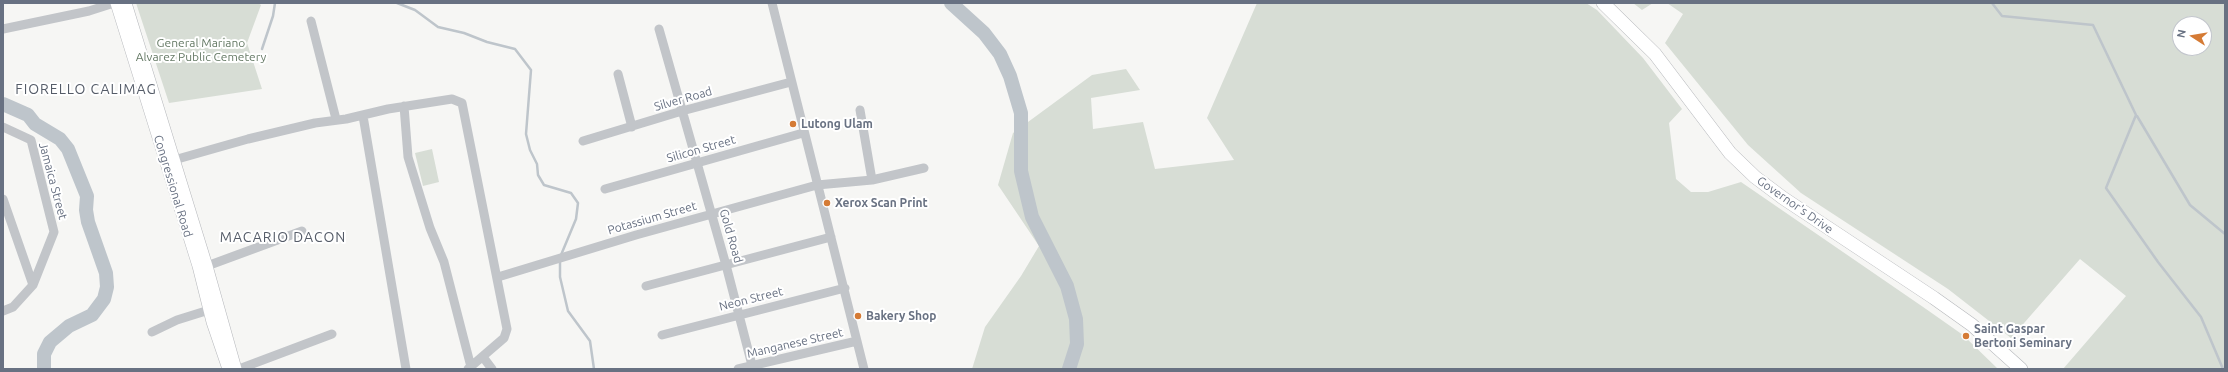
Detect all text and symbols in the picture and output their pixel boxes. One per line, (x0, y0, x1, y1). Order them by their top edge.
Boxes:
north arrow (2172, 16, 2212, 56)
text: N (2175, 28, 2188, 39)
park label: General Mariano Alvarez Public Cemetery (136, 36, 266, 64)
district label: FIORELLO CALIMAG (15, 81, 157, 97)
street label: Silver Road (652, 84, 714, 114)
place label: Lutong Ulam (801, 117, 873, 131)
marker: Lutong Ulam (788, 119, 798, 129)
street label: Silicon Street (665, 132, 737, 166)
street label: Congressional Road (151, 133, 195, 239)
street label: Jamaica Street (36, 141, 70, 221)
street label: Governor's Drive (1754, 173, 1836, 237)
place label: Xerox Scan Print (835, 196, 928, 210)
street label: Potassium Street (606, 198, 698, 238)
marker: Xerox Scan Print (822, 198, 832, 208)
street label: Gold Road (716, 207, 746, 265)
district label: MACARIO DACON (220, 229, 346, 245)
street label: Neon Street (718, 284, 784, 314)
place label: Bakery Shop (866, 309, 936, 323)
marker: Bakery Shop (853, 311, 863, 321)
place label: Saint Gaspar Bertoni Seminary (1974, 322, 2072, 350)
street label: Manganese Street (746, 325, 844, 361)
marker: Saint Gaspar Bertoni Seminary (1961, 331, 1971, 341)

